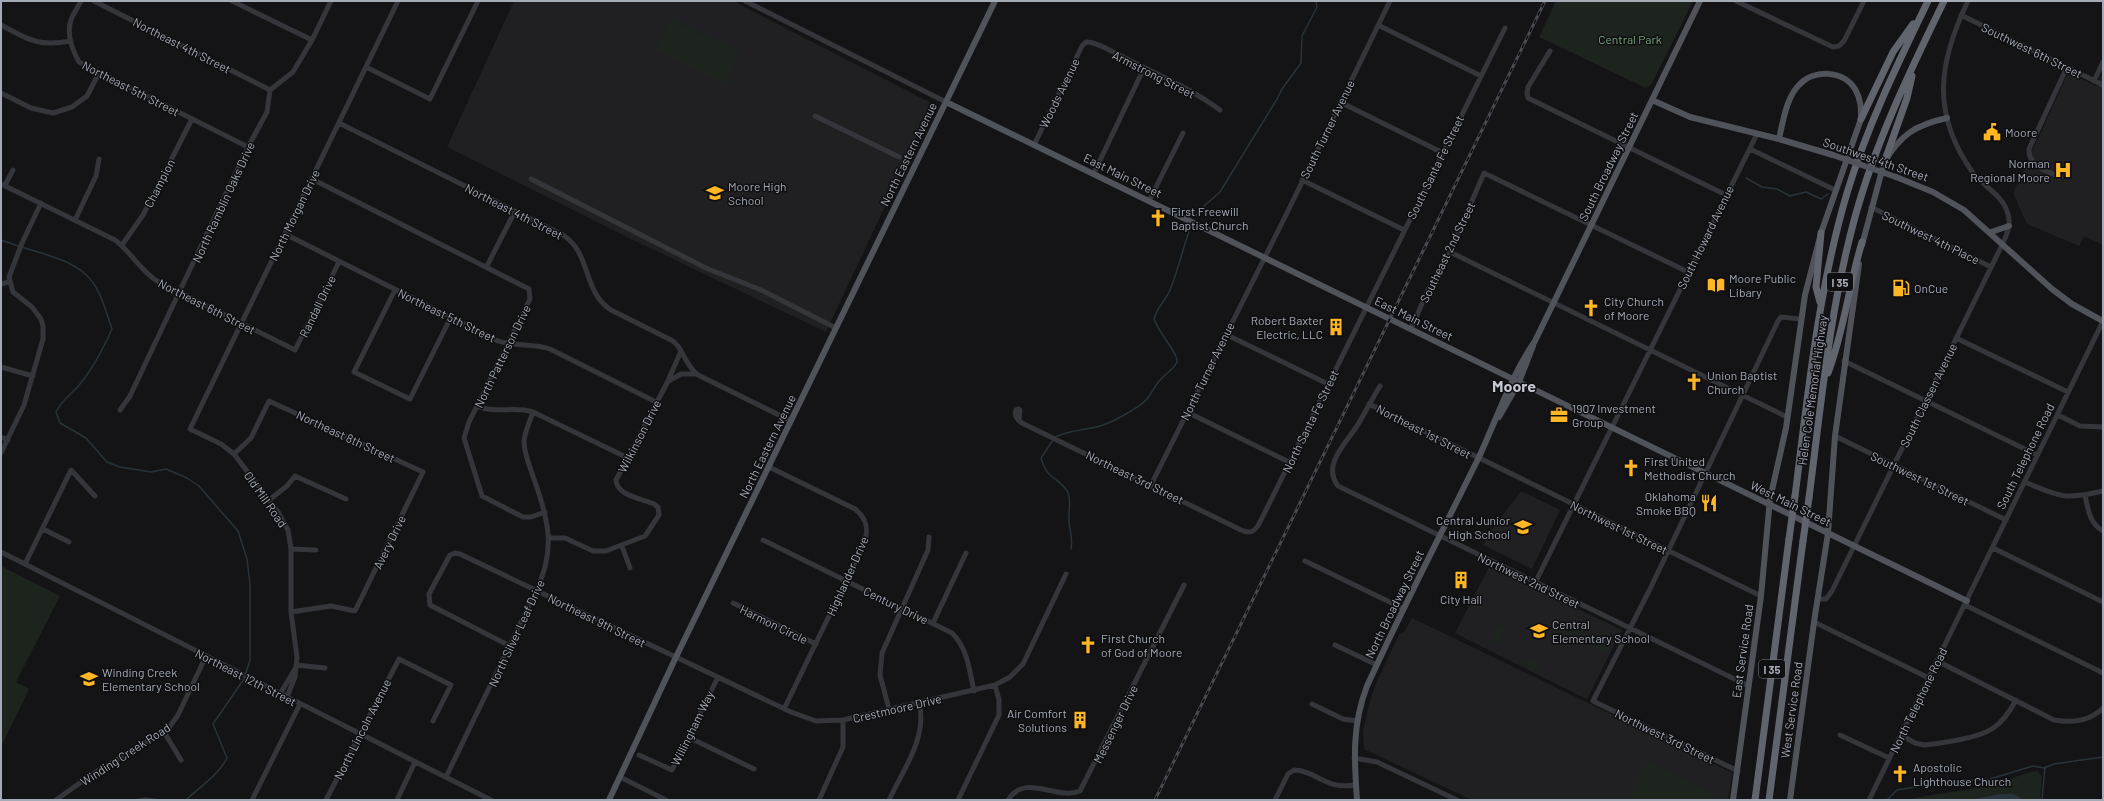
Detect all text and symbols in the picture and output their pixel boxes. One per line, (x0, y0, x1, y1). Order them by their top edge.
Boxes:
street label: Northeast 4th Street (131, 14, 233, 76)
street label: Southwest 6th Street (1979, 20, 2085, 80)
park label: Central Park (1598, 32, 1662, 46)
street label: Armstrong Street (1110, 47, 1198, 101)
street label: Woods Avenue (1036, 56, 1082, 130)
street label: Northeast 5th Street (80, 57, 182, 119)
street label: South Turner Avenue (1297, 77, 1357, 181)
street label: North Eastern Avenue (877, 100, 939, 208)
street label: South Broadway Street (1576, 109, 1640, 223)
street label: South Santa Fe Street (1404, 113, 1466, 221)
public building icon: Moore (1982, 122, 2002, 142)
place label: Moore (2005, 125, 2037, 139)
street label: Southwest 4th Street (1821, 134, 1931, 184)
street label: North Ramblin Oaks Drive (189, 139, 257, 265)
street label: East Main Street (1082, 150, 1164, 200)
street label: Champion (141, 156, 177, 210)
place label: Norman Regional Moore (1970, 156, 2050, 184)
hospital icon: Norman Regional Moore (2053, 160, 2073, 180)
street label: North Morgan Drive (266, 167, 322, 263)
place label: Moore High School (728, 179, 787, 207)
street label: Northeast 4th Street (463, 180, 565, 242)
school or university icon: Moore High School (705, 183, 725, 203)
street label: South Howard Avenue (1674, 183, 1736, 291)
street label: Southeast 2nd Street (1417, 199, 1477, 305)
place label: First Freewill Baptist Church (1171, 204, 1248, 232)
street label: Southwest 4th Place (1880, 207, 1982, 267)
church icon: First Freewill Baptist Church (1148, 208, 1168, 228)
place label: Moore Public Libary (1729, 271, 1796, 299)
street label: Randall Drive (296, 273, 338, 339)
road number: I 35 (1827, 273, 1853, 291)
street label: Northeast 6th Street (156, 275, 258, 337)
library icon: Moore Public Libary (1706, 275, 1726, 295)
fuel station icon: OnCue (1891, 278, 1911, 298)
place label: OnCue (1914, 281, 1948, 295)
street label: Northeast 5th Street (396, 285, 498, 345)
street label: East Main Street (1373, 293, 1455, 343)
place label: City Church of Moore (1604, 294, 1664, 322)
church icon: City Church of Moore (1581, 298, 1601, 318)
street label: North Patterson Drive (471, 302, 533, 410)
place label: Robert Baxter Electric, LLC (1251, 313, 1324, 341)
street label: Helen Cole Memorial Highway (1795, 314, 1830, 466)
building icon: Robert Baxter Electric, LLC (1326, 317, 1346, 337)
street label: North Turner Avenue (1177, 320, 1237, 422)
street label: South Classen Avenue (1897, 341, 1959, 449)
street label: North Santa Fe Street (1279, 367, 1341, 475)
place label: Union Baptist Church (1707, 368, 1777, 396)
church icon: Union Baptist Church (1684, 372, 1704, 392)
district label: Moore (1492, 376, 1536, 395)
street label: North Eastern Avenue (736, 392, 798, 500)
street label: Wilkinson Drive (615, 397, 663, 475)
street label: Northeast 1st Street (1374, 401, 1474, 461)
place label: 1907 Investment Group (1572, 401, 1656, 429)
street label: South Telephone Road (1993, 401, 2057, 511)
office icon: 1907 Investment Group (1549, 405, 1569, 425)
street label: Northeast 8th Street (294, 407, 398, 465)
street label: Northeast 3rd Street (1084, 447, 1186, 507)
street label: Southwest 1st Street (1869, 448, 1971, 508)
place label: First United Methodist Church (1644, 454, 1736, 482)
church icon: First United Methodist Church (1621, 458, 1641, 478)
street label: Old Mill Road (242, 468, 290, 530)
street label: West Main Street (1748, 477, 1834, 529)
place label: Oklahoma Smoke BBQ (1636, 489, 1696, 517)
restaurant icon: Oklahoma Smoke BBQ (1699, 493, 1719, 513)
street label: Northwest 1st Street (1568, 497, 1670, 557)
street label: Avery Drive (370, 513, 408, 571)
place label: Central Junior High School (1436, 513, 1511, 541)
school or university icon: Central Junior High School (1513, 517, 1533, 537)
street label: Highlander Drive (823, 534, 871, 618)
street label: North Broadway Street (1362, 548, 1426, 660)
street label: Northwest 2nd Street (1476, 549, 1582, 611)
building icon: City Hall (1451, 570, 1471, 590)
street label: North Silver Leaf Drive (485, 577, 547, 689)
street label: Century Drive (861, 583, 931, 627)
street label: Northeast 9th Street (546, 590, 648, 650)
place label: City Hall (1440, 592, 1482, 606)
street label: Harmon Circle (738, 602, 810, 646)
street label: East Service Road (1729, 603, 1755, 699)
place label: Central Elementary School (1552, 617, 1650, 645)
school or university icon: Central Elementary School (1529, 621, 1549, 641)
place label: First Church of God of Moore (1101, 631, 1182, 659)
church icon: First Church of God of Moore (1078, 635, 1098, 655)
street label: Northeast 12th Street (193, 645, 299, 709)
street label: North Telephone Road (1886, 645, 1950, 755)
road number: I 35 (1759, 660, 1785, 678)
street label: West Service Road (1777, 661, 1805, 759)
place label: Winding Creek Elementary School (102, 665, 200, 693)
school or university icon: Winding Creek Elementary School (79, 669, 99, 689)
street label: North Lincoln Avenue (331, 676, 393, 782)
street label: Messenger Drive (1090, 683, 1140, 765)
street label: Willingham Way (668, 688, 716, 768)
street label: Crestmoore Drive (851, 691, 943, 725)
place label: Air Comfort Solutions (1007, 706, 1067, 734)
street label: Northwest 3rd Street (1613, 706, 1717, 766)
building icon: Air Comfort Solutions (1070, 710, 1090, 730)
street label: Winding Creek Road (77, 720, 173, 788)
place label: Apostolic Lighthouse Church (1913, 760, 2011, 788)
church icon: Apostolic Lighthouse Church (1890, 764, 1910, 784)

